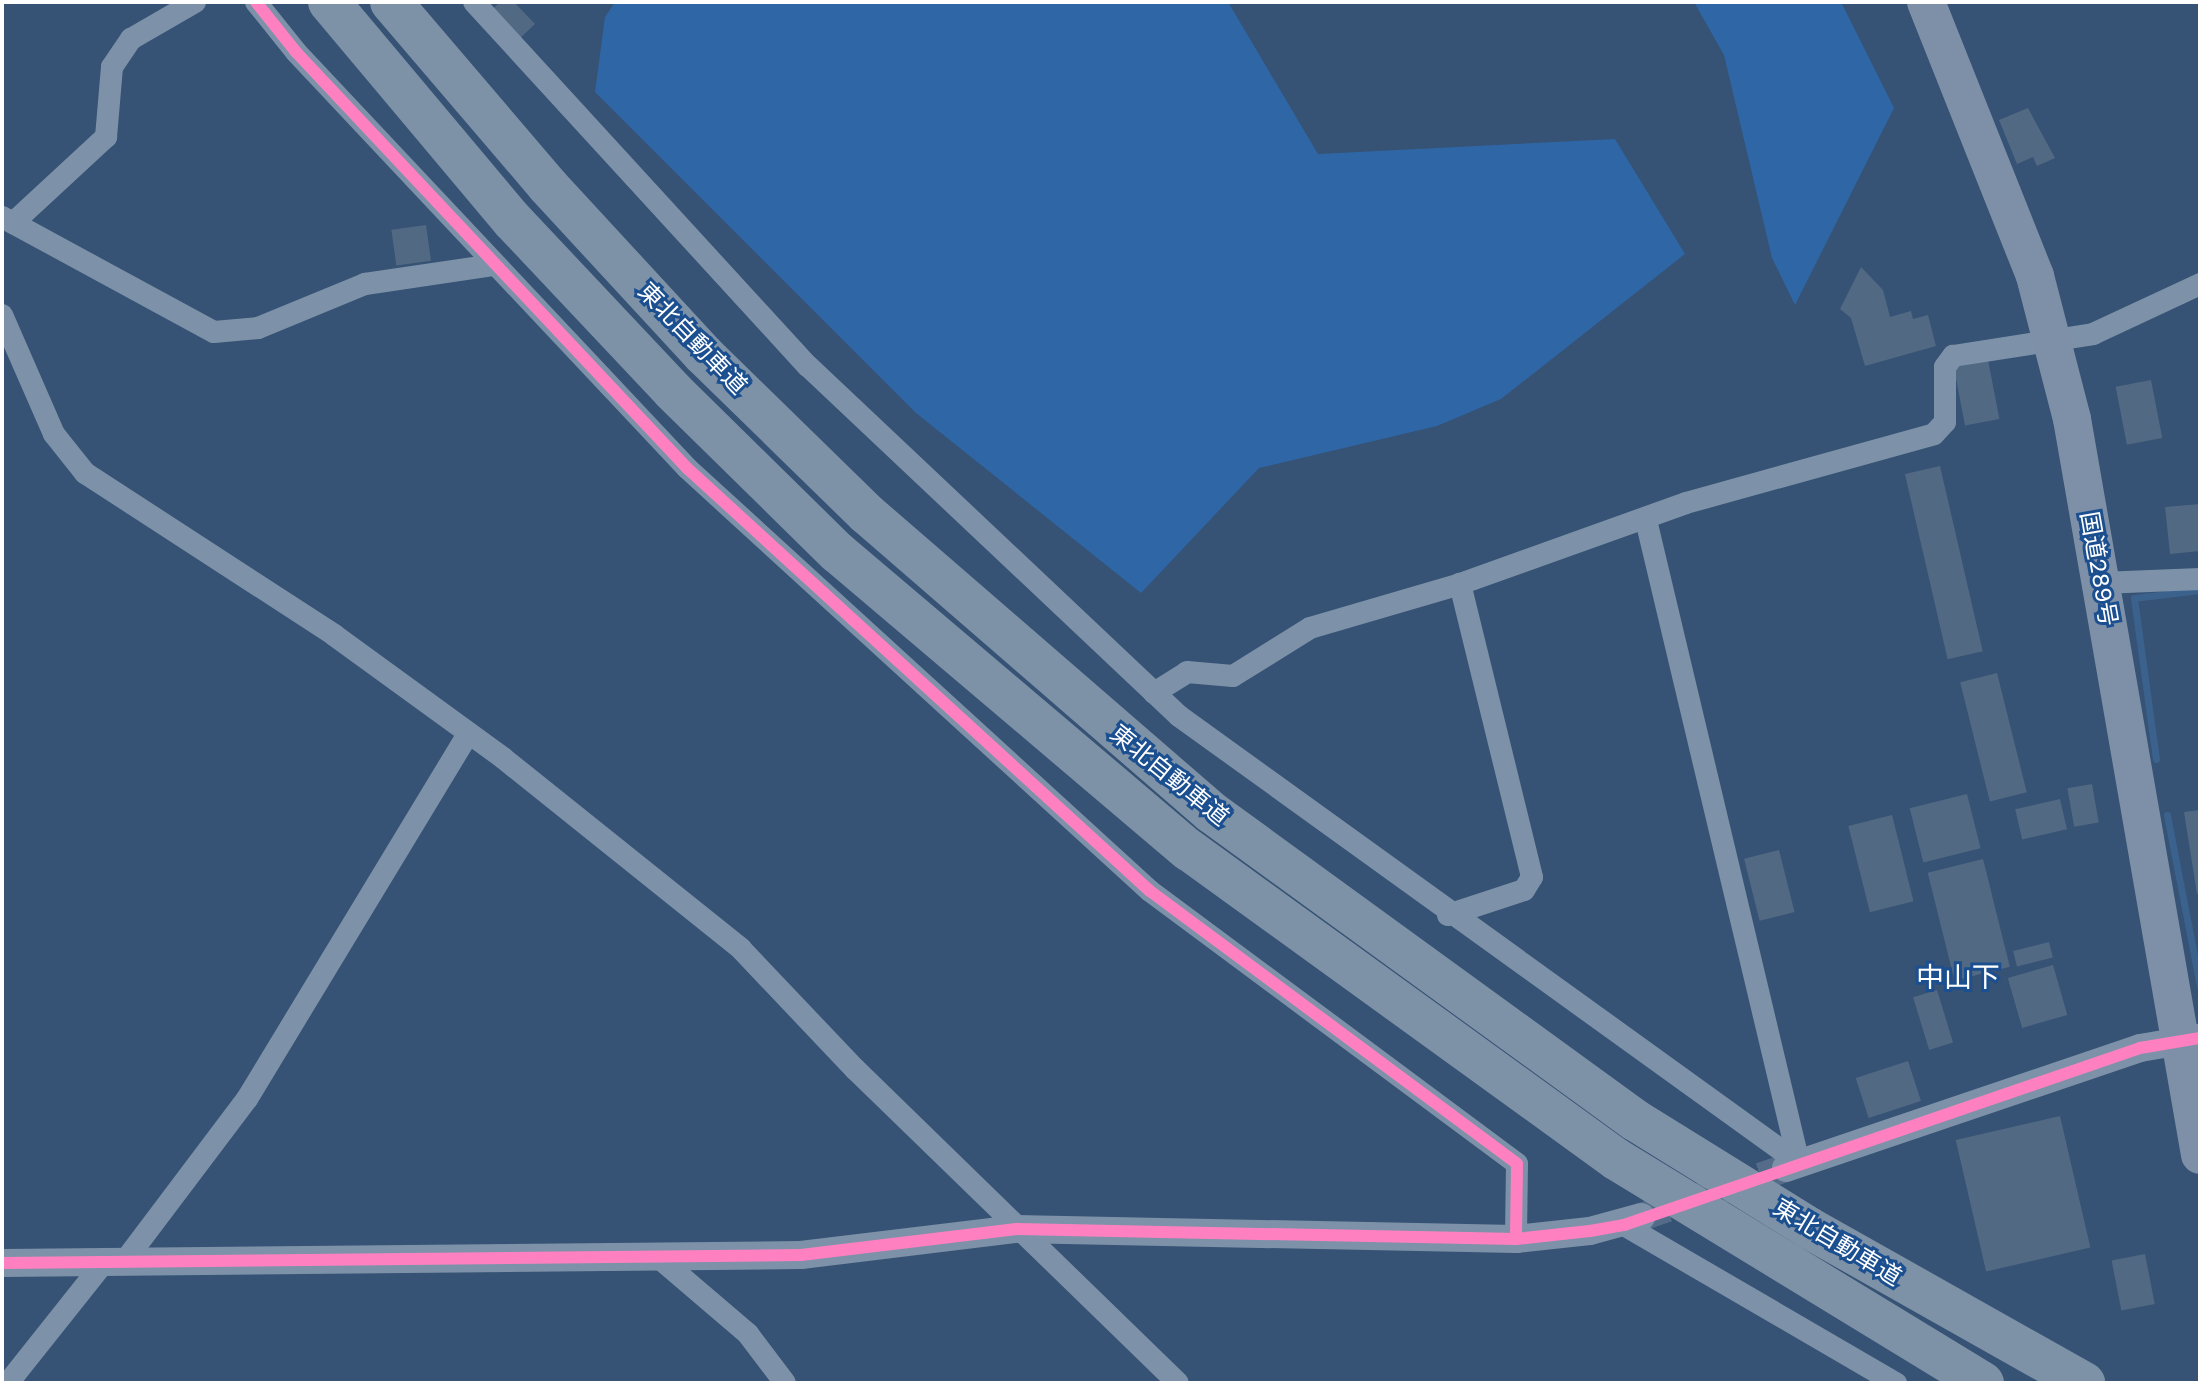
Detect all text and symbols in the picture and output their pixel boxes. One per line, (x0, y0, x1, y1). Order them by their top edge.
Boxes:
street label: 東北自動車道 (632, 277, 752, 401)
street label: 国道289号 (2074, 510, 2122, 628)
street label: 東北自動車道 (1104, 719, 1234, 833)
district label: 中山下 (1916, 961, 2000, 995)
street label: 東北自動車道 (1768, 1194, 1906, 1292)

